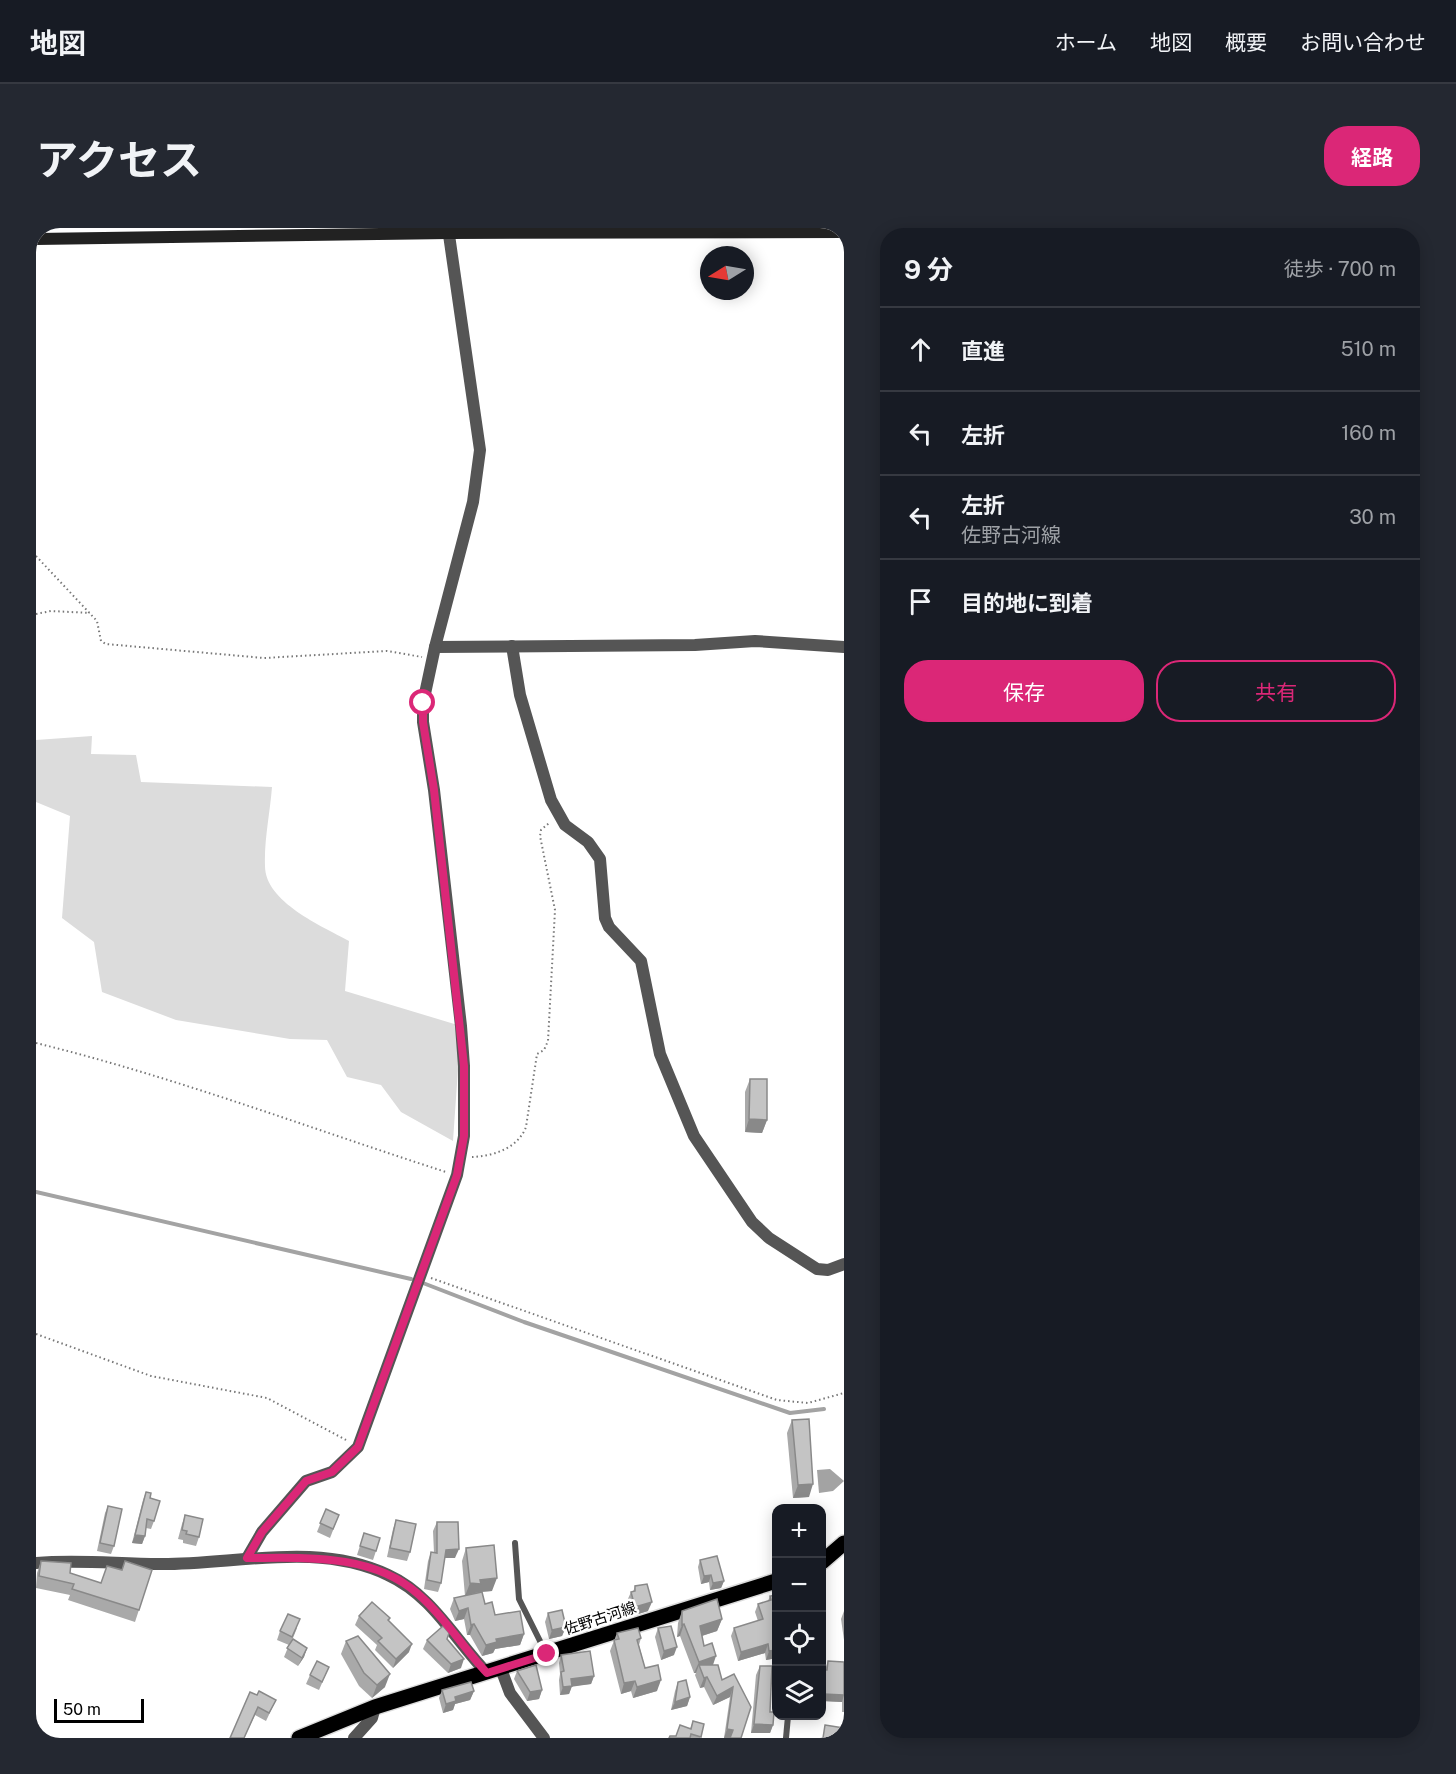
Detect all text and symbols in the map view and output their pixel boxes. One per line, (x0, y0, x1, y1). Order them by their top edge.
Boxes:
text: 地図 (30, 26, 86, 59)
text: ホーム (1055, 30, 1117, 55)
text: 地図 (1150, 30, 1192, 55)
text: 概要 (1225, 30, 1267, 55)
text: お問い合わせ (1300, 30, 1426, 55)
button: 経路 (1324, 126, 1420, 186)
text: アクセス (36, 135, 202, 184)
north arrow (700, 246, 754, 300)
text: 9 分 (904, 254, 953, 285)
text: 徒歩 · 700 m (1284, 257, 1396, 281)
icon: ahead (904, 333, 937, 366)
text: 510 m (1341, 337, 1396, 361)
text: 直進 (961, 338, 1005, 364)
icon: left (904, 417, 937, 450)
text: 160 m (1341, 421, 1396, 445)
text: 左折 (961, 422, 1005, 448)
text: 左折 (961, 492, 1005, 518)
icon: left (904, 501, 937, 534)
text: 30 m (1349, 505, 1396, 529)
text: 佐野古河線 (961, 523, 1061, 547)
icon: arrive (904, 585, 937, 618)
text: 目的地に到着 (961, 590, 1093, 616)
button: 保存 (904, 660, 1144, 722)
button: 共有 (1156, 660, 1396, 722)
route start (409, 689, 435, 715)
map controls (772, 1504, 826, 1720)
button: + (772, 1504, 826, 1558)
button: − (772, 1558, 826, 1612)
street label: 佐野古河線 (562, 1598, 638, 1638)
button: locate (772, 1612, 826, 1666)
route end (533, 1640, 559, 1666)
button: layers (772, 1666, 826, 1720)
scale bar (54, 1696, 144, 1724)
text: 50 m (63, 1700, 101, 1719)

